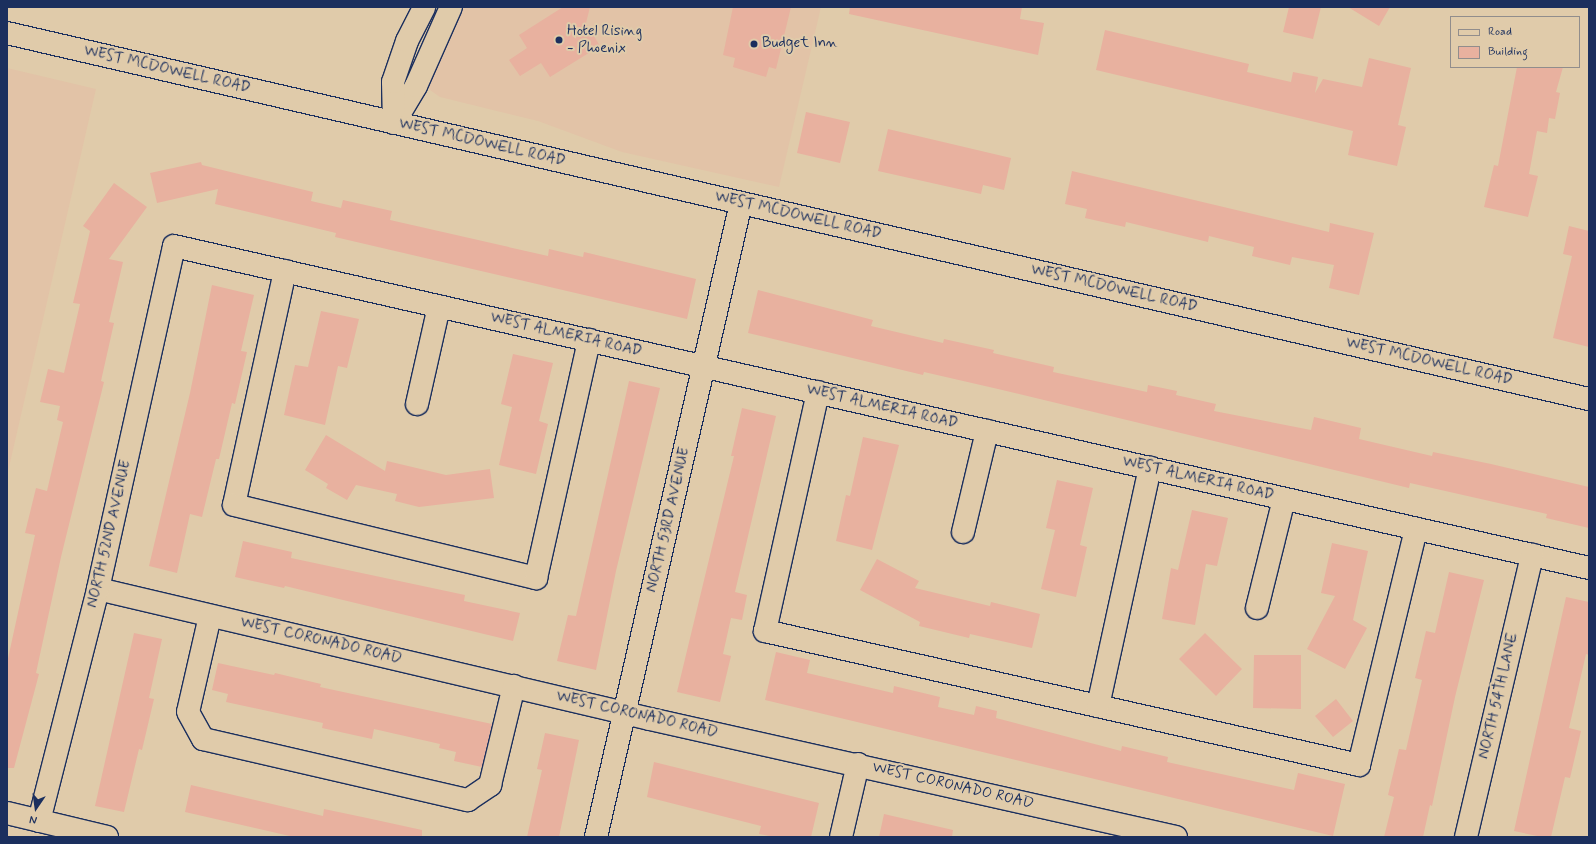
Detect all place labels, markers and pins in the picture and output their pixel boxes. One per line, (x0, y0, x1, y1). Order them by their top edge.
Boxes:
place label: Hotel Rising - Phoenix (567, 22, 642, 57)
marker: Hotel Rising - Phoenix (554, 35, 564, 45)
place label: Budget Inn (762, 35, 837, 53)
marker: Budget Inn (749, 39, 759, 49)

